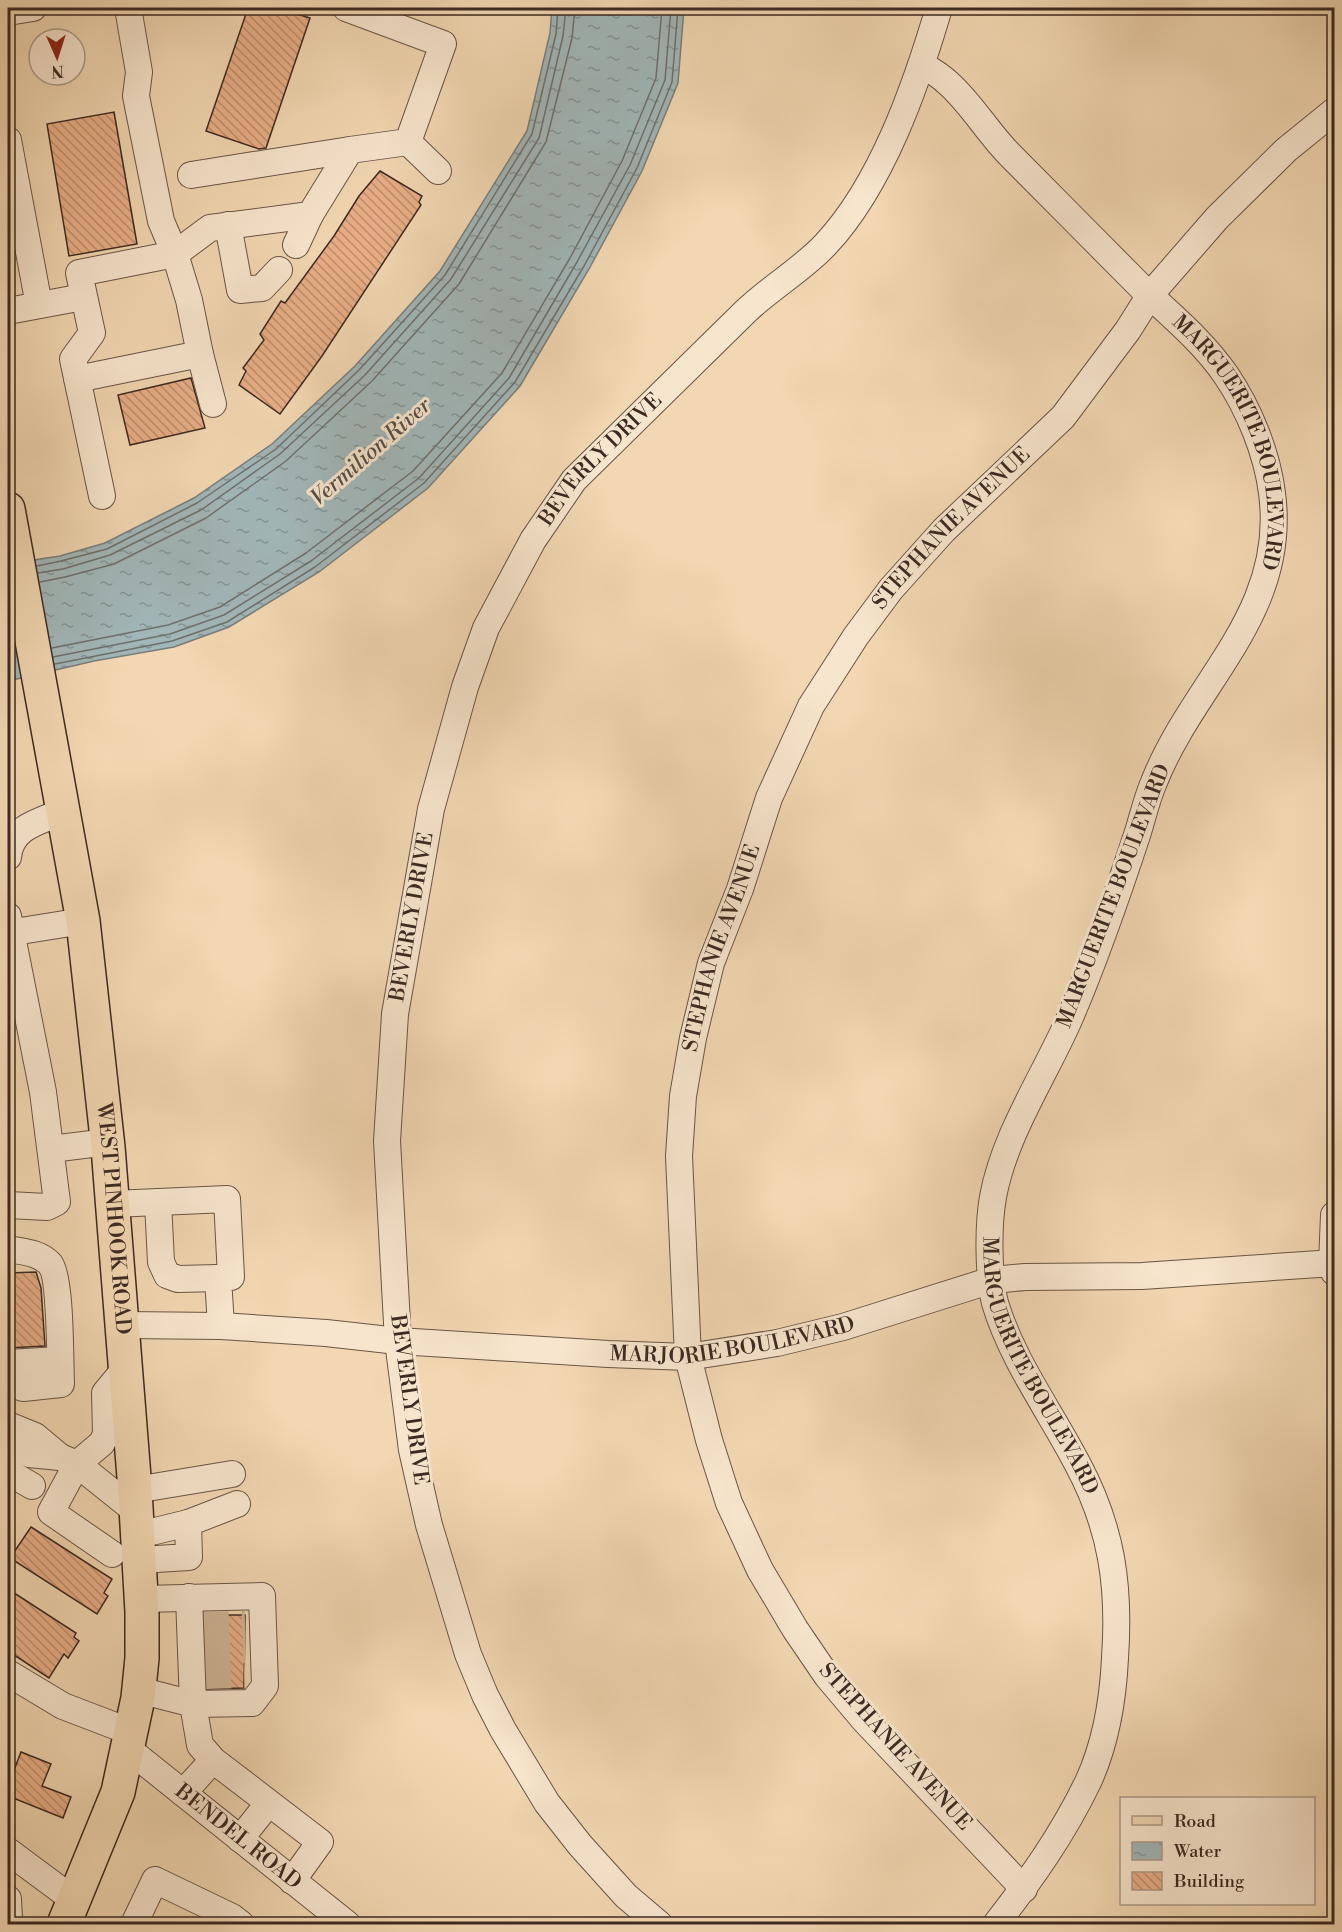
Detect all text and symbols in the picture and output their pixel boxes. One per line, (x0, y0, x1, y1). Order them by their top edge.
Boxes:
north arrow (27, 27, 87, 87)
text: N (51, 61, 65, 81)
street label: MARGUERITE BOULEVARD (1166, 309, 1287, 573)
street label: BEVERLY DRIVE (533, 388, 668, 532)
water label: Vermilion River (305, 392, 437, 512)
street label: STEPHANIE AVENUE (867, 442, 1036, 615)
street label: MARGUERITE BOULEVARD (1052, 760, 1176, 1032)
street label: BEVERLY DRIVE (384, 830, 440, 1005)
street label: STEPHANIE AVENUE (678, 841, 766, 1054)
street label: WEST PINHOOK ROAD (90, 1100, 136, 1336)
street label: MARGUERITE BOULEVARD (976, 1236, 1104, 1499)
street label: MARJORIE BOULEVARD (609, 1311, 858, 1370)
street label: BEVERLY DRIVE (384, 1312, 434, 1487)
street label: STEPHANIE AVENUE (813, 1658, 977, 1836)
street label: BENDEL ROAD (169, 1778, 307, 1895)
legend (1120, 1797, 1315, 1905)
text: Road (1174, 1810, 1217, 1833)
text: Water (1173, 1840, 1222, 1863)
text: Building (1173, 1870, 1245, 1893)

